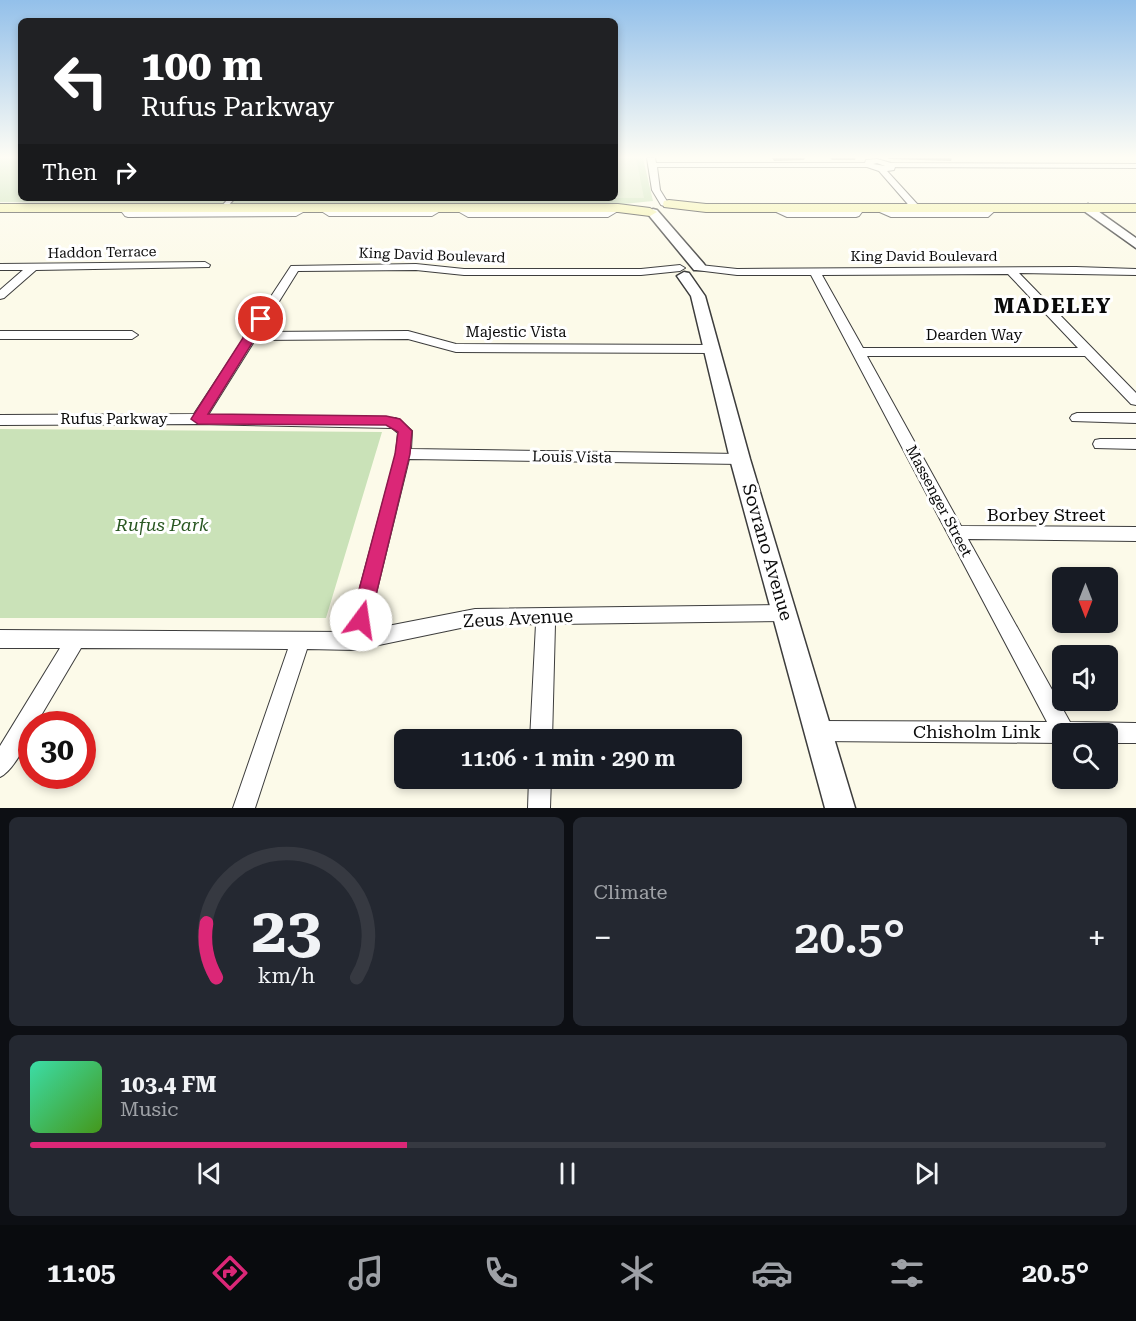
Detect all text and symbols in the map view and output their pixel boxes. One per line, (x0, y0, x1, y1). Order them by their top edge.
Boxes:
text: 100 m (141, 41, 263, 90)
icon: left (42, 42, 120, 120)
text: Rufus Parkway (141, 91, 334, 123)
icon: right (109, 156, 142, 189)
text: Then (42, 160, 97, 185)
street label: Haddon Terrace (48, 243, 157, 261)
street label: King David Boulevard (358, 244, 506, 266)
street label: King David Boulevard (851, 248, 998, 264)
pin (235, 293, 286, 344)
district label: MADELEY (994, 294, 1112, 318)
icon: arrive (244, 302, 277, 335)
street label: Majestic Vista (466, 323, 566, 341)
street label: Dearden Way (926, 326, 1022, 344)
street label: Rufus Parkway (60, 410, 168, 428)
street label: Massenger Street (902, 442, 976, 560)
street label: Louis Vista (532, 447, 612, 467)
street label: Sovrano Avenue (738, 481, 798, 623)
street label: Borbey Street (987, 504, 1106, 525)
park label: Rufus Park (114, 514, 209, 535)
north arrow (1052, 567, 1118, 633)
map controls (1052, 567, 1118, 789)
position arrow (329, 588, 393, 652)
street label: Zeus Avenue (462, 605, 574, 631)
button: sound (1052, 645, 1118, 711)
speed limit sign: 30 (18, 711, 96, 789)
street label: Chisholm Link (913, 721, 1041, 742)
button: search (1052, 723, 1118, 789)
text: 11:06 · 1 min · 290 m (461, 746, 675, 771)
text: Climate (594, 880, 668, 904)
text: 23 (251, 894, 321, 967)
text: 20.5° (794, 911, 905, 964)
text: − (594, 918, 612, 957)
text: + (1088, 918, 1106, 957)
text: km/h (258, 964, 315, 989)
text: 103.4 FM (120, 1072, 217, 1097)
text: Music (120, 1097, 179, 1121)
icon: previous (193, 1157, 226, 1190)
icon: pause (551, 1157, 584, 1190)
icon: next (910, 1157, 943, 1190)
icon: directions (209, 1252, 251, 1294)
icon: music (345, 1252, 387, 1294)
icon: phone (480, 1252, 522, 1294)
icon: climate (616, 1252, 658, 1294)
icon: car (751, 1252, 793, 1294)
icon: filters (886, 1252, 928, 1294)
text: 11:05 (47, 1257, 116, 1289)
text: 20.5° (1022, 1257, 1089, 1289)

